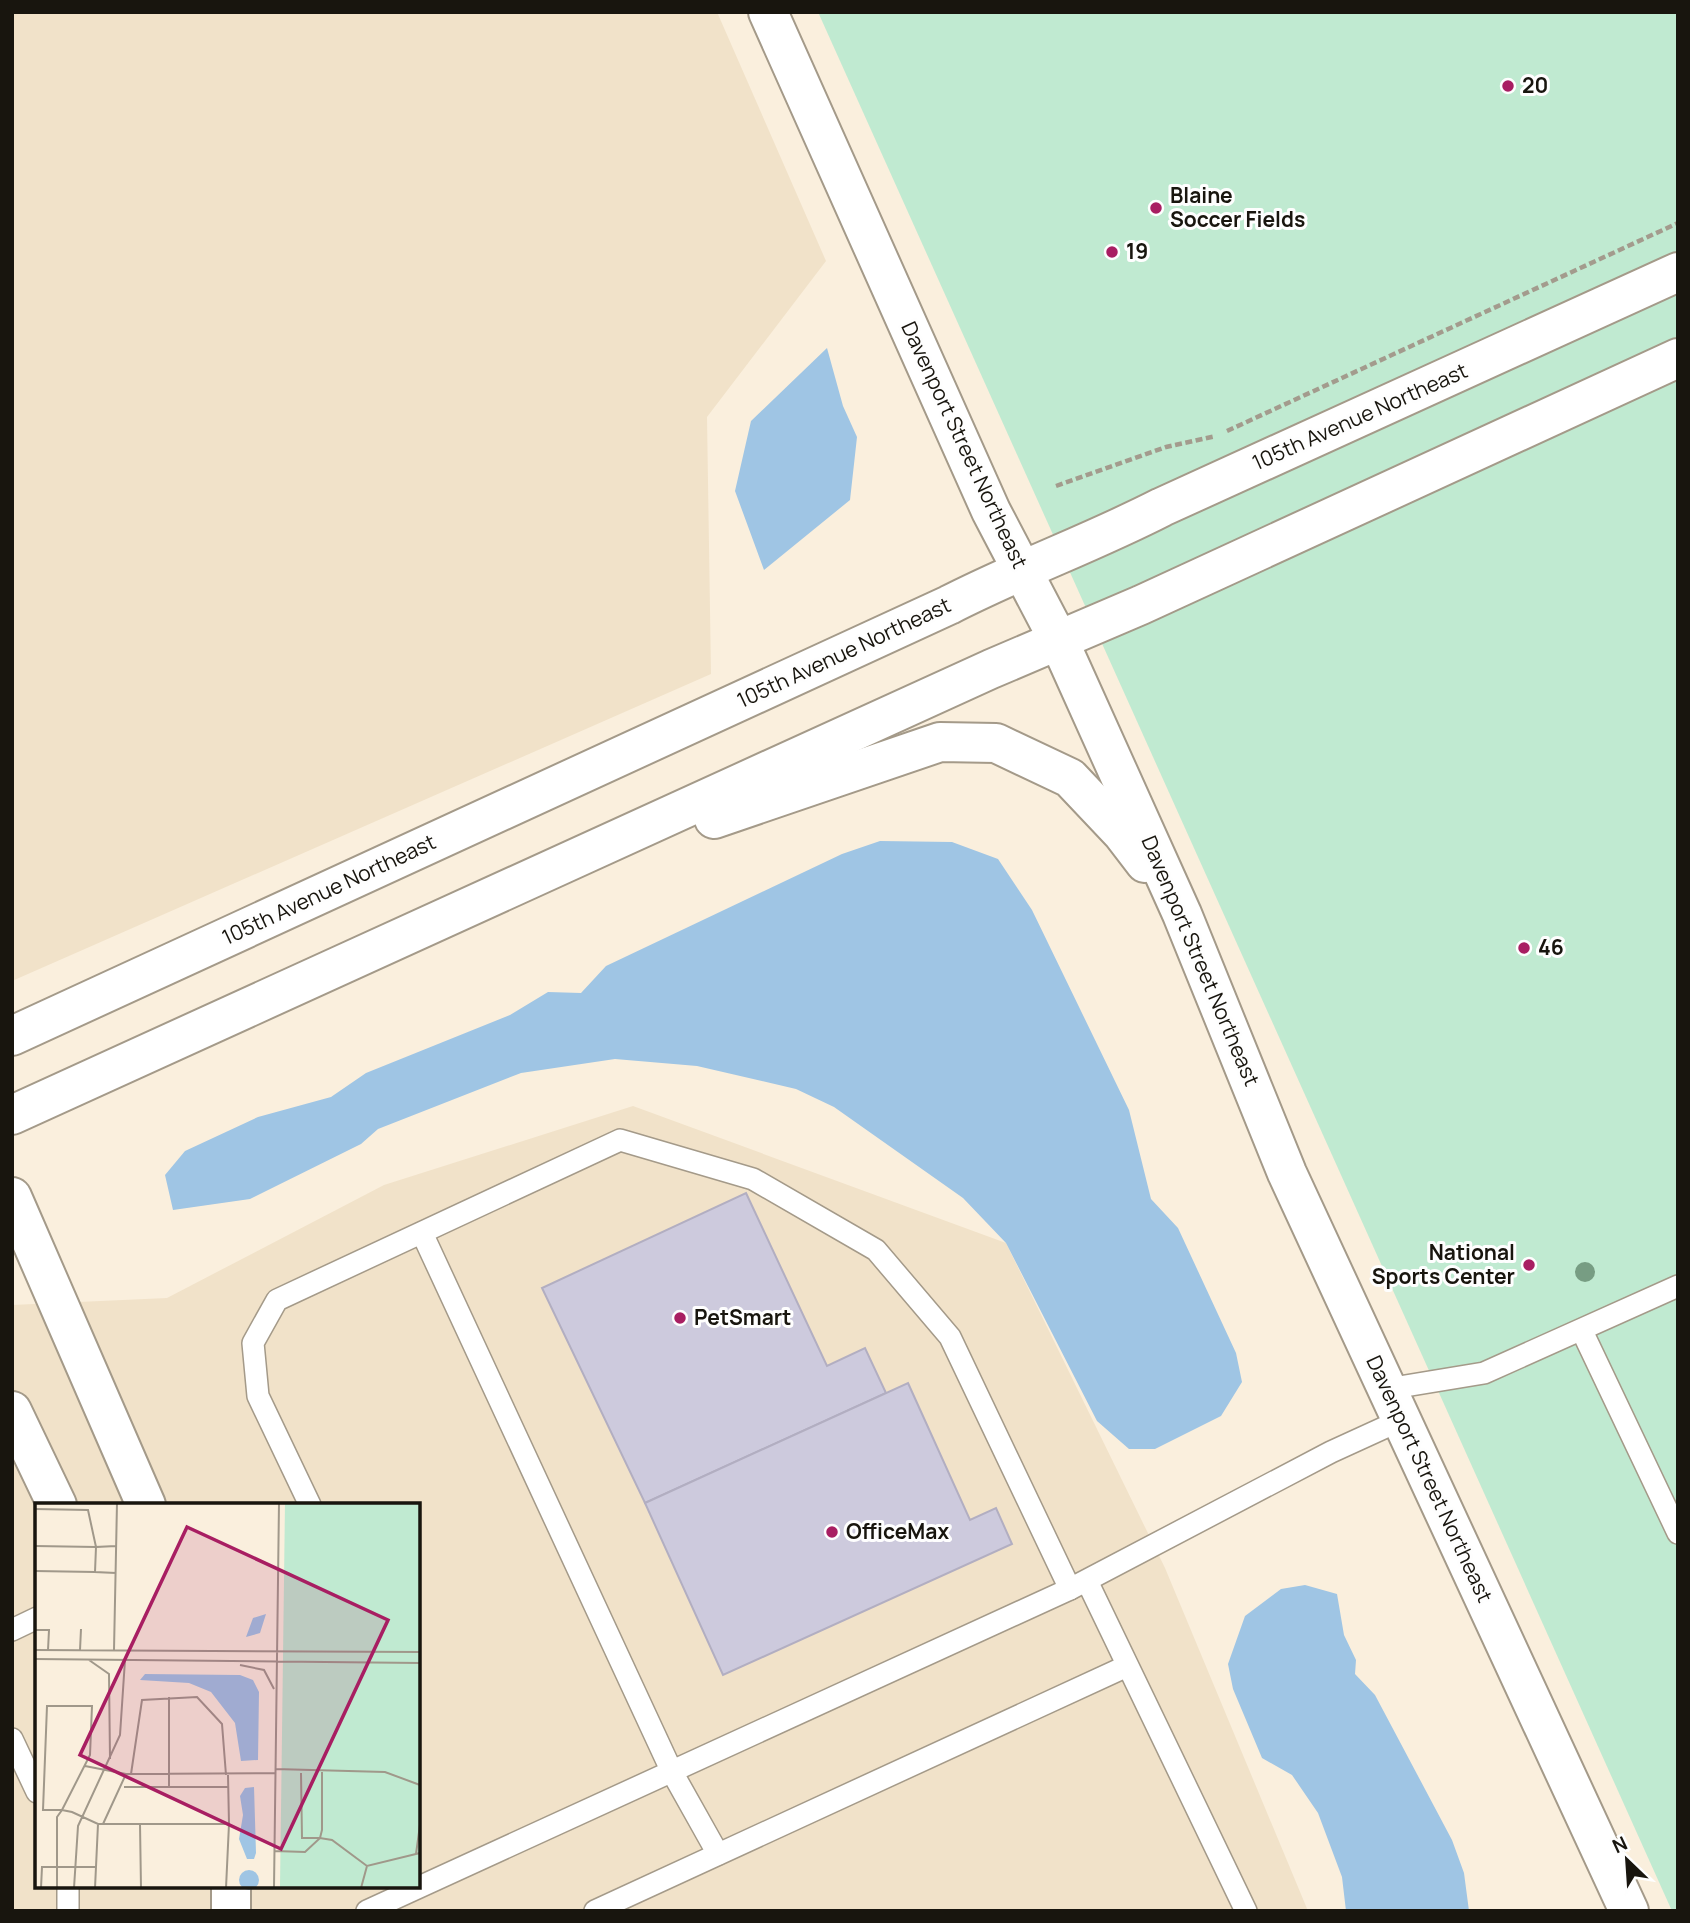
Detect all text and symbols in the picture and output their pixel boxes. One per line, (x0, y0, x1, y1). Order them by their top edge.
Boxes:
place label: 20 (1522, 71, 1548, 99)
marker: 20 (1500, 78, 1516, 94)
place label: Blaine Soccer Fields (1170, 181, 1305, 233)
marker: Blaine Soccer Fields (1148, 200, 1164, 216)
place label: 19 (1126, 237, 1148, 265)
marker: 19 (1104, 244, 1120, 260)
street label: Davenport Street Northeast (895, 317, 1035, 573)
street label: 105th Avenue Northeast (1248, 356, 1472, 476)
street label: 105th Avenue Northeast (732, 590, 955, 714)
street label: 105th Avenue Northeast (217, 827, 440, 951)
street label: Davenport Street Northeast (1135, 831, 1266, 1090)
place label: 46 (1538, 933, 1564, 961)
marker: 46 (1516, 940, 1532, 956)
place label: National Sports Center (1372, 1238, 1515, 1290)
marker: National Sports Center (1521, 1257, 1537, 1273)
place label: PetSmart (694, 1303, 791, 1331)
marker: PetSmart (672, 1310, 688, 1326)
street label: Davenport Street Northeast (1360, 1351, 1500, 1607)
inset map (35, 1503, 420, 1888)
place label: OfficeMax (846, 1517, 949, 1545)
marker: OfficeMax (824, 1524, 840, 1540)
north arrow (1592, 1825, 1662, 1895)
text: N (1608, 1830, 1631, 1859)

